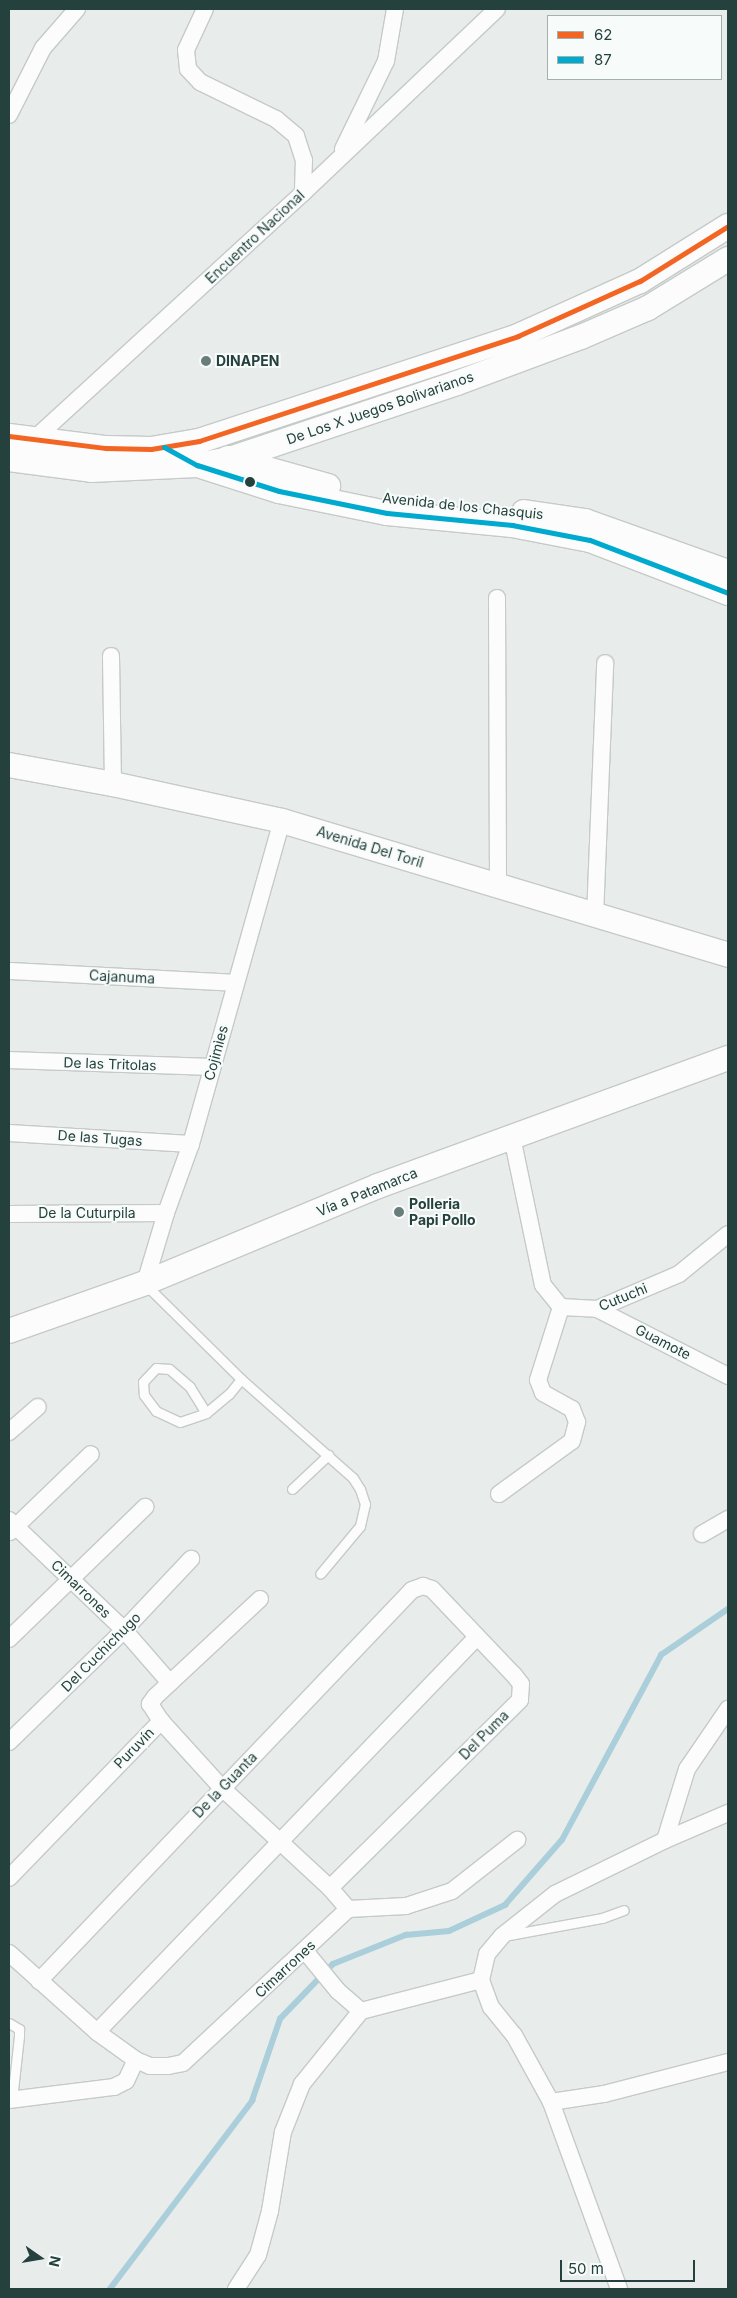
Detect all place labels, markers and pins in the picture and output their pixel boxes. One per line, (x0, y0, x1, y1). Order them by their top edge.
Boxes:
place label: DINAPEN (216, 353, 279, 369)
marker: DINAPEN (200, 355, 212, 367)
unlabelled marker (245, 477, 255, 487)
place label: Polleria Papi Pollo (409, 1196, 476, 1228)
marker: Polleria Papi Pollo (393, 1206, 405, 1218)

